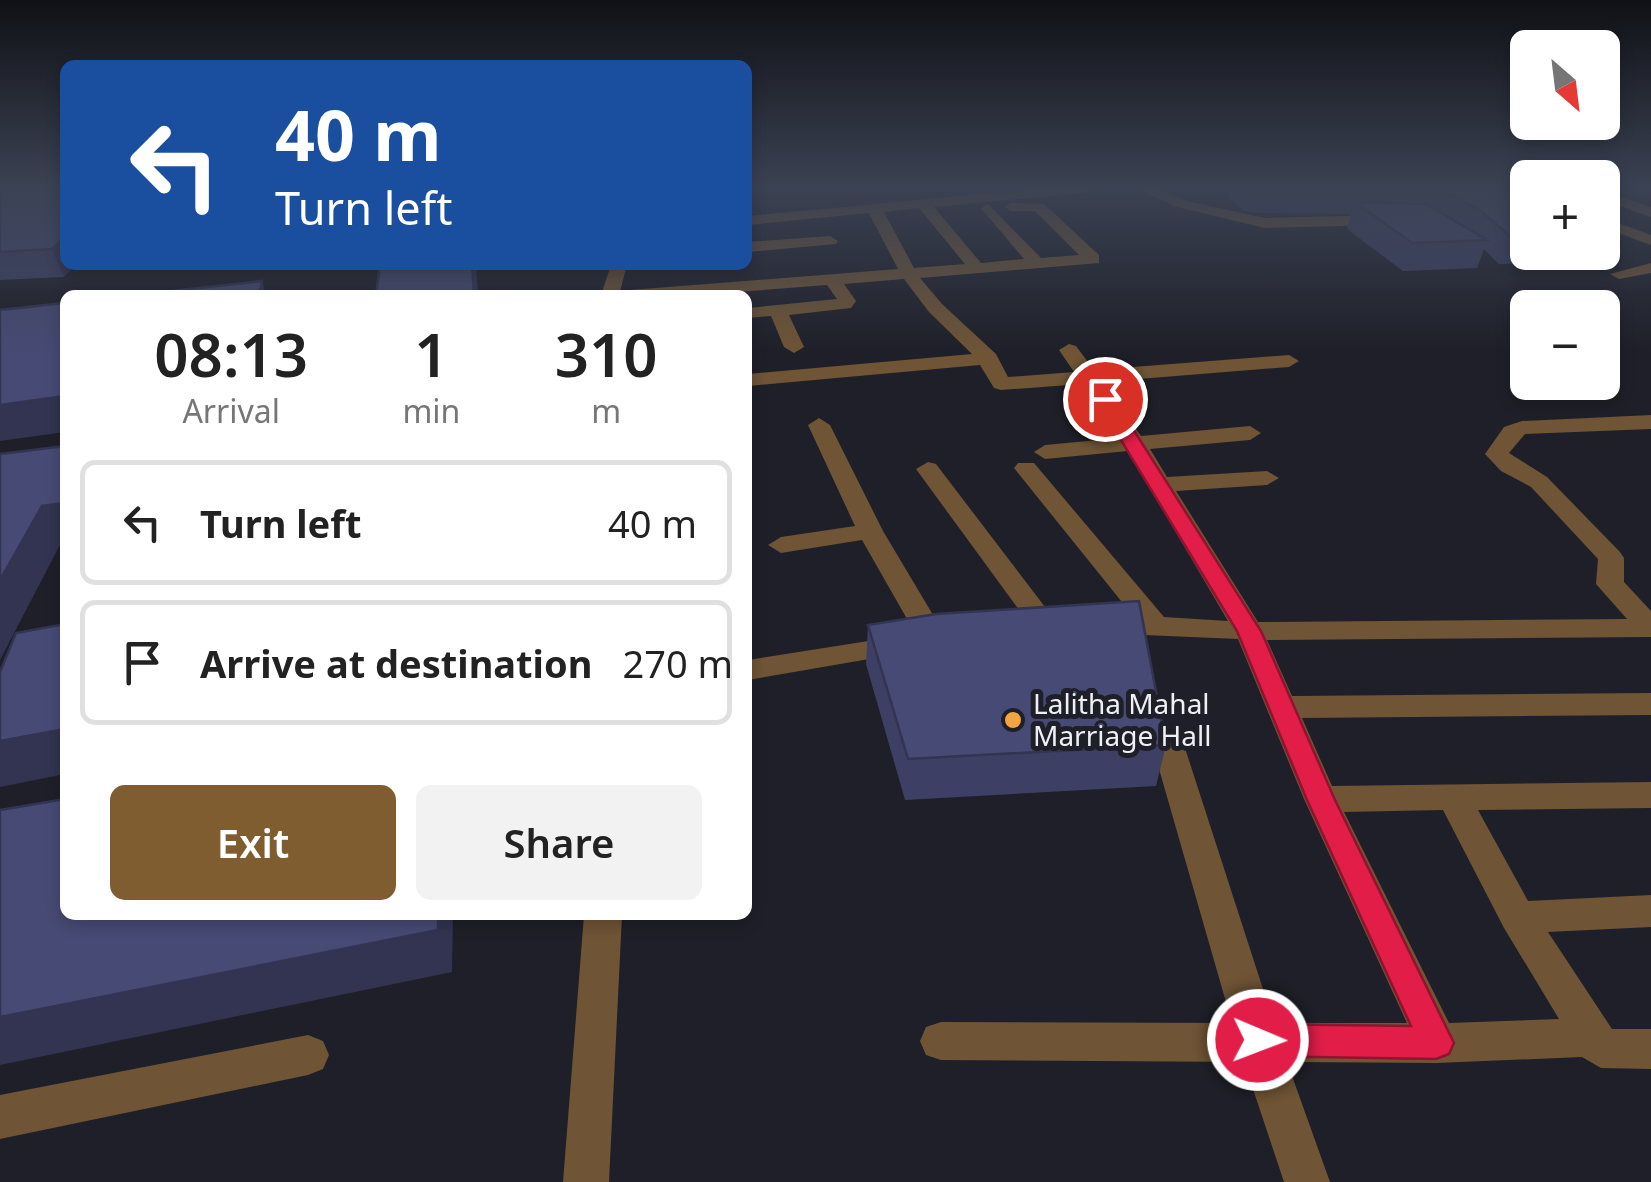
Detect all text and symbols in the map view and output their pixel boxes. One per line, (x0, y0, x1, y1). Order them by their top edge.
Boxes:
north arrow (1510, 30, 1620, 140)
map controls (1510, 30, 1620, 400)
text: 40 m (275, 86, 442, 182)
icon: left (110, 100, 240, 230)
button: + (1510, 160, 1620, 270)
text: Turn left (275, 177, 452, 238)
button: − (1510, 290, 1620, 400)
text: 08:13 (154, 313, 308, 395)
text: 1 (414, 313, 449, 395)
text: 310 (555, 313, 658, 395)
pin (1063, 357, 1148, 442)
icon: arrive (1078, 372, 1133, 427)
text: Arrival (182, 389, 280, 432)
text: min (402, 389, 460, 432)
text: m (591, 389, 621, 432)
icon: left (115, 495, 170, 550)
text: Turn left (200, 497, 362, 549)
text: 40 m (608, 497, 697, 549)
icon: arrive (115, 635, 170, 690)
text: Arrive at destination (200, 637, 592, 689)
text: 270 m (622, 637, 733, 689)
place label: Lalitha Mahal Marriage Hall (1033, 684, 1211, 754)
marker: Lalitha Mahal Marriage Hall (1002, 709, 1024, 731)
button: Exit (110, 785, 396, 900)
button: Share (416, 785, 702, 900)
position arrow (1206, 988, 1310, 1092)

